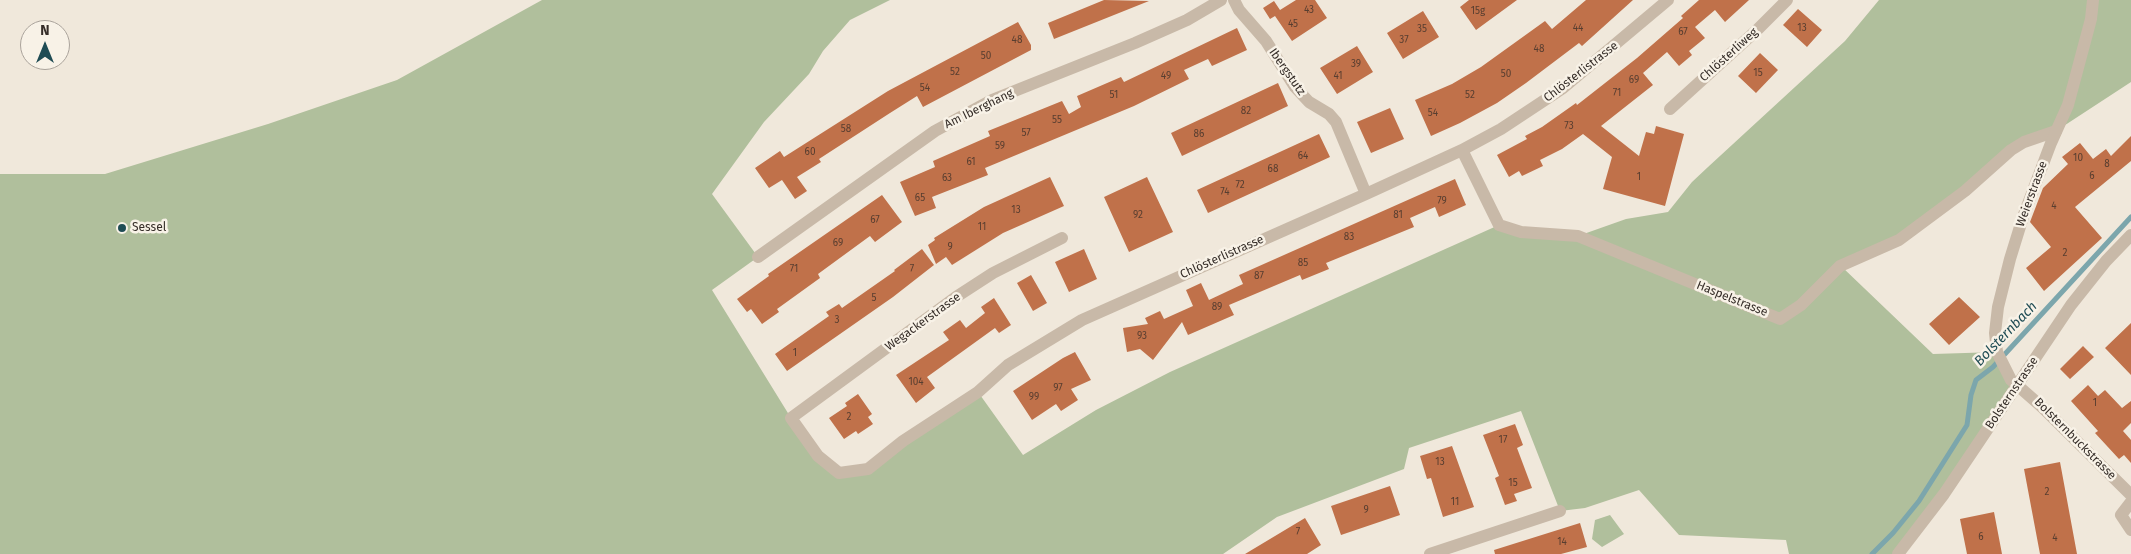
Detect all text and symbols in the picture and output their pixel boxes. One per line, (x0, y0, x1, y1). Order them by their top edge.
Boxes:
house number: 43 (1304, 4, 1314, 16)
house number: 15g (1471, 5, 1485, 17)
house number: 45 (1288, 18, 1298, 30)
north arrow (20, 20, 70, 70)
text: N (40, 22, 50, 39)
house number: 44 (1573, 22, 1583, 34)
house number: 13 (1797, 22, 1807, 34)
house number: 35 (1417, 23, 1427, 35)
street label: Chlösterliweg (1697, 25, 1761, 85)
house number: 67 (1678, 26, 1688, 38)
house number: 48 (1012, 34, 1022, 46)
house number: 37 (1399, 34, 1409, 46)
street label: Chlösterlistrasse (1541, 39, 1621, 105)
house number: 48 (1534, 43, 1544, 55)
street label: Ibergstutz (1266, 46, 1308, 98)
house number: 50 (981, 50, 991, 62)
house number: 39 (1351, 58, 1361, 70)
house number: 52 (950, 66, 960, 78)
house number: 15 (1753, 67, 1763, 79)
house number: 50 (1501, 68, 1511, 80)
house number: 49 (1161, 70, 1171, 82)
house number: 41 (1333, 70, 1343, 82)
house number: 69 (1629, 74, 1639, 86)
house number: 54 (920, 82, 930, 94)
street label: Am Iberghang (942, 86, 1016, 132)
house number: 71 (1613, 87, 1621, 99)
house number: 51 (1110, 89, 1118, 101)
house number: 52 (1465, 89, 1475, 101)
house number: 82 (1241, 105, 1251, 117)
house number: 54 (1428, 107, 1438, 119)
house number: 55 (1052, 114, 1062, 126)
house number: 73 (1564, 120, 1574, 132)
house number: 58 (841, 123, 851, 135)
house number: 57 (1021, 127, 1031, 139)
house number: 86 (1194, 128, 1204, 140)
house number: 59 (995, 140, 1005, 152)
house number: 60 (805, 146, 815, 158)
house number: 64 (1298, 150, 1308, 162)
house number: 10 (2073, 152, 2083, 164)
house number: 61 (966, 156, 976, 168)
house number: 8 (2104, 158, 2110, 170)
street label: Weierstrasse (2013, 159, 2051, 229)
house number: 68 (1268, 163, 1278, 175)
house number: 6 (2089, 170, 2095, 182)
house number: 1 (1637, 171, 1641, 183)
house number: 63 (942, 172, 952, 184)
house number: 72 (1235, 179, 1245, 191)
house number: 74 (1220, 186, 1230, 198)
house number: 65 (915, 192, 925, 204)
house number: 79 (1437, 195, 1447, 207)
house number: 4 (2051, 200, 2057, 212)
house number: 13 (1011, 204, 1021, 216)
house number: 92 (1133, 209, 1143, 221)
house number: 81 (1393, 209, 1403, 221)
house number: 67 (870, 214, 880, 226)
place label: Sessel (132, 221, 166, 235)
house number: 11 (978, 221, 986, 233)
marker: Sessel (116, 222, 128, 234)
house number: 83 (1344, 231, 1354, 243)
street label: Chlösterlistrasse (1178, 232, 1266, 282)
house number: 69 (833, 237, 843, 249)
house number: 9 (947, 241, 953, 253)
house number: 2 (2063, 247, 2067, 259)
house number: 85 (1298, 257, 1308, 269)
house number: 71 (790, 263, 798, 275)
house number: 7 (910, 263, 914, 275)
house number: 87 (1254, 270, 1264, 282)
street label: Haspelstrasse (1694, 278, 1770, 320)
street label: Wegackerstrasse (882, 290, 964, 354)
house number: 5 (871, 292, 877, 304)
water label: Bolsternbach (1971, 298, 2041, 370)
house number: 89 (1212, 301, 1222, 313)
house number: 3 (835, 314, 839, 326)
house number: 93 (1137, 330, 1147, 342)
house number: 1 (793, 347, 797, 359)
street label: Bolsternstrasse (1983, 354, 2041, 432)
house number: 104 (908, 376, 924, 388)
house number: 97 (1053, 382, 1063, 394)
house number: 99 (1029, 391, 1039, 403)
street label: Bolsternbuckstrasse (2031, 395, 2119, 483)
house number: 1 (2093, 397, 2097, 409)
house number: 2 (847, 411, 851, 423)
house number: 17 (1499, 434, 1507, 446)
house number: 13 (1435, 456, 1445, 468)
house number: 15 (1508, 477, 1518, 489)
house number: 2 (2045, 486, 2049, 498)
house number: 11 (1451, 496, 1459, 508)
house number: 9 (1363, 504, 1369, 516)
house number: 7 (1296, 526, 1300, 538)
house number: 6 (1978, 531, 1984, 543)
house number: 4 (2052, 532, 2058, 544)
house number: 14 (1557, 536, 1567, 548)

